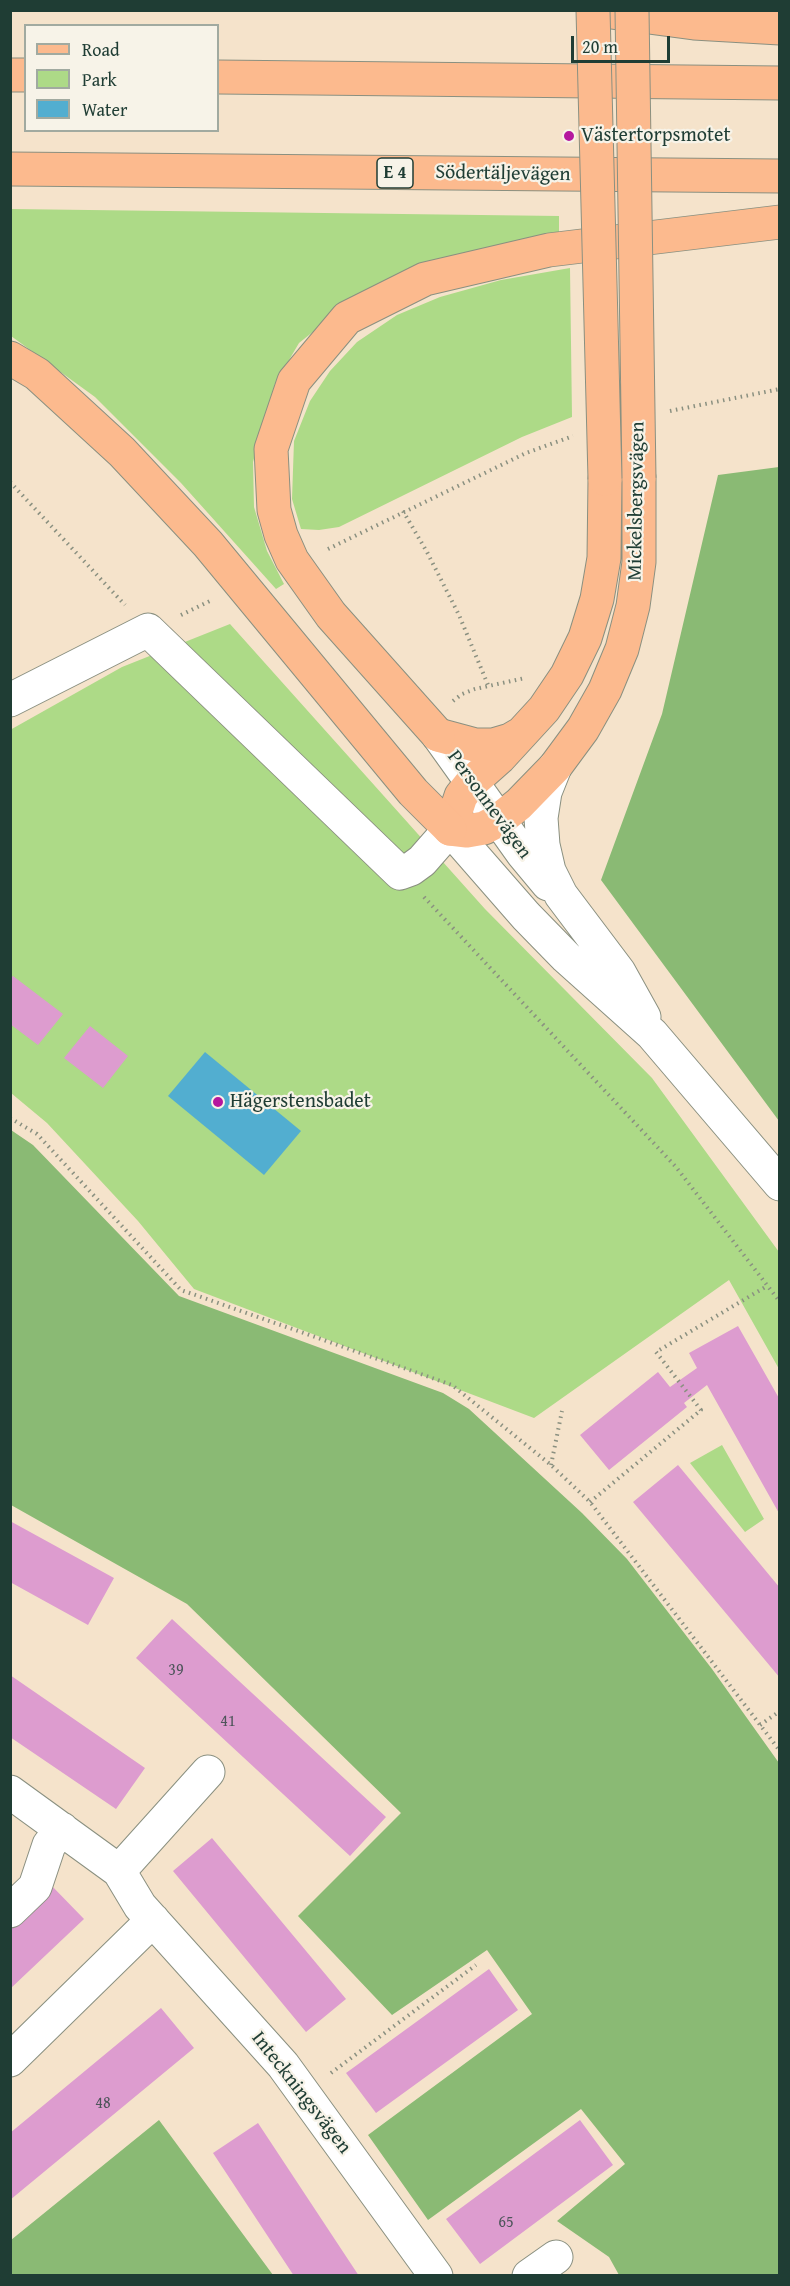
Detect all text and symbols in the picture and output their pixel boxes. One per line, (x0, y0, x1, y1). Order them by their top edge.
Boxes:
legend (24, 24, 219, 132)
scale bar (574, 24, 673, 62)
text: 20 m (582, 33, 618, 60)
text: Road (82, 36, 120, 63)
text: Park (82, 66, 117, 93)
text: Water (82, 96, 127, 123)
place label: Västertorpsmotet (581, 124, 730, 148)
marker: Västertorpsmotet (562, 129, 576, 143)
road number: E 4 (377, 158, 413, 188)
street label: Södertäljevägen (435, 161, 571, 187)
street label: Mickelsbergsvägen (624, 421, 650, 581)
street label: Personnevägen (442, 746, 536, 864)
place label: Hägerstensbadet (230, 1090, 371, 1114)
marker: Hägerstensbadet (211, 1095, 225, 1109)
house number: 39 (168, 1661, 184, 1681)
house number: 41 (220, 1712, 236, 1732)
street label: Inteckningsvägen (246, 2027, 356, 2159)
house number: 48 (95, 2094, 111, 2114)
house number: 65 (498, 2213, 514, 2233)

